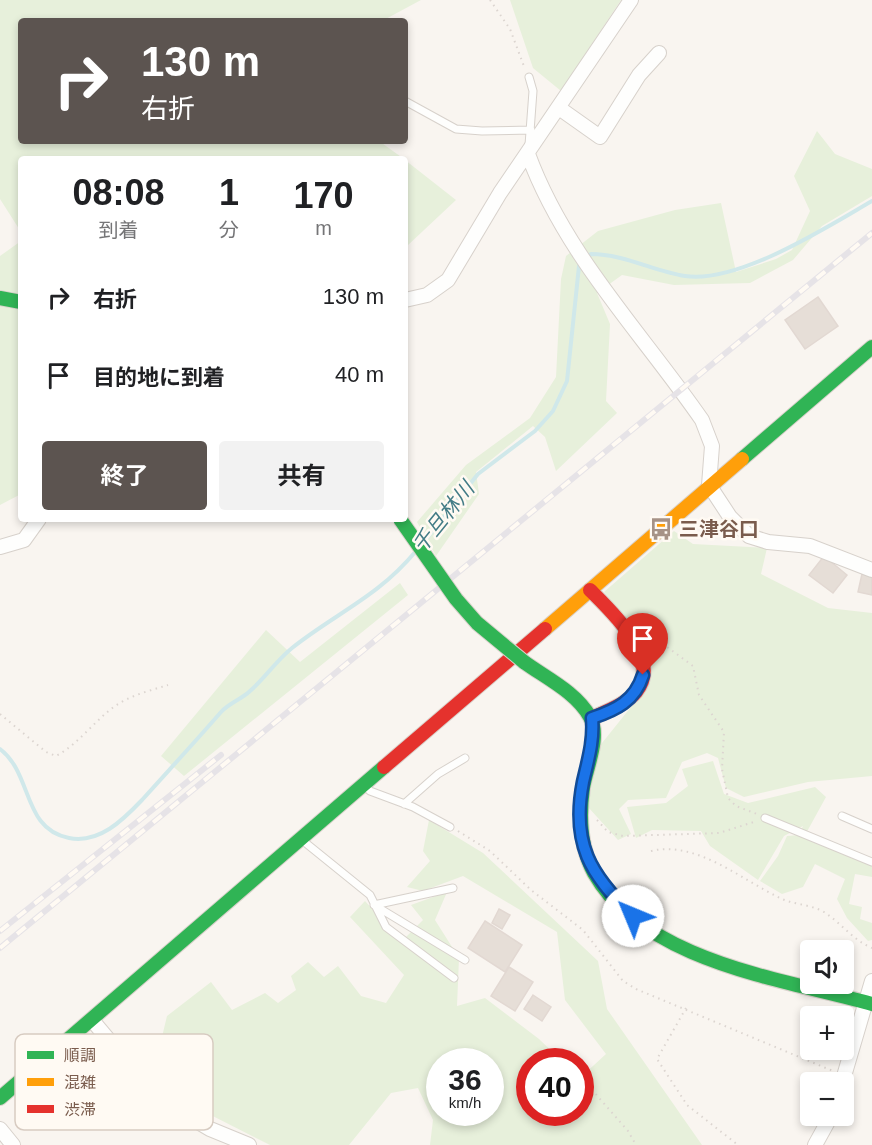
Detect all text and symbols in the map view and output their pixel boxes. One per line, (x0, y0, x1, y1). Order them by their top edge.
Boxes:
text: 130 m (141, 38, 260, 85)
icon: right (42, 42, 120, 120)
text: 右折 (141, 94, 195, 124)
text: 08:08 (72, 172, 165, 213)
text: 1 (219, 172, 239, 213)
text: 170 (293, 175, 354, 216)
text: m (315, 217, 332, 239)
text: 到着 (98, 219, 138, 241)
text: 分 (219, 219, 239, 241)
icon: right (42, 281, 75, 314)
text: 130 m (323, 284, 384, 309)
text: 右折 (93, 287, 137, 312)
icon: arrive (42, 359, 75, 392)
text: 40 m (335, 362, 384, 387)
text: 目的地に到着 (93, 365, 225, 390)
button: 終了 (42, 441, 207, 510)
button: 共有 (219, 441, 384, 510)
water label: 千旦林川 (408, 476, 480, 557)
bus stop icon: 三津谷口 (648, 516, 674, 542)
place label: 三津谷口 (679, 518, 759, 540)
pin (617, 613, 668, 675)
icon: arrive (626, 622, 659, 655)
position arrow (601, 884, 665, 948)
map controls (800, 940, 854, 1126)
button: sound (800, 940, 854, 994)
button: + (800, 1006, 854, 1060)
legend (15, 1034, 213, 1130)
text: 順調 (64, 1047, 96, 1064)
speed limit sign: 40 (516, 1048, 594, 1126)
text: 36 (448, 1063, 482, 1096)
button: − (800, 1072, 854, 1126)
text: 混雑 (64, 1074, 96, 1091)
text: km/h (449, 1094, 481, 1111)
text: 渋滞 (64, 1101, 96, 1118)

